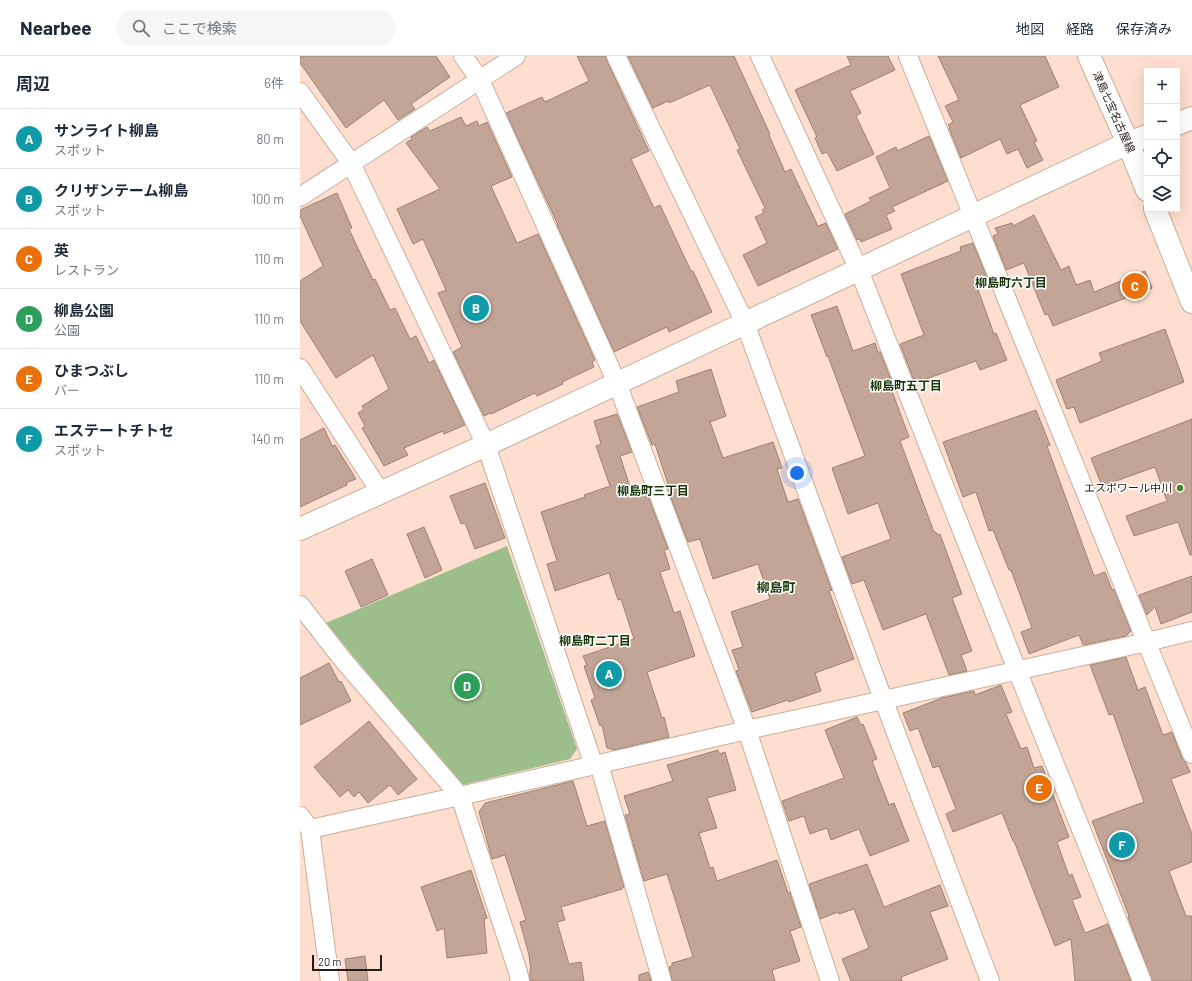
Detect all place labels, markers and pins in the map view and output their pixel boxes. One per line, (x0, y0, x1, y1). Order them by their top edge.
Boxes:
pin: C (1122, 271, 1148, 301)
pin: B (463, 293, 489, 323)
place label: エスポワール中川 (1084, 481, 1172, 494)
marker: エスポワール中川 (1175, 483, 1185, 493)
pin: A (596, 659, 622, 689)
pin: D (454, 671, 480, 701)
pin: E (1026, 773, 1052, 803)
pin: F (1109, 830, 1135, 860)

